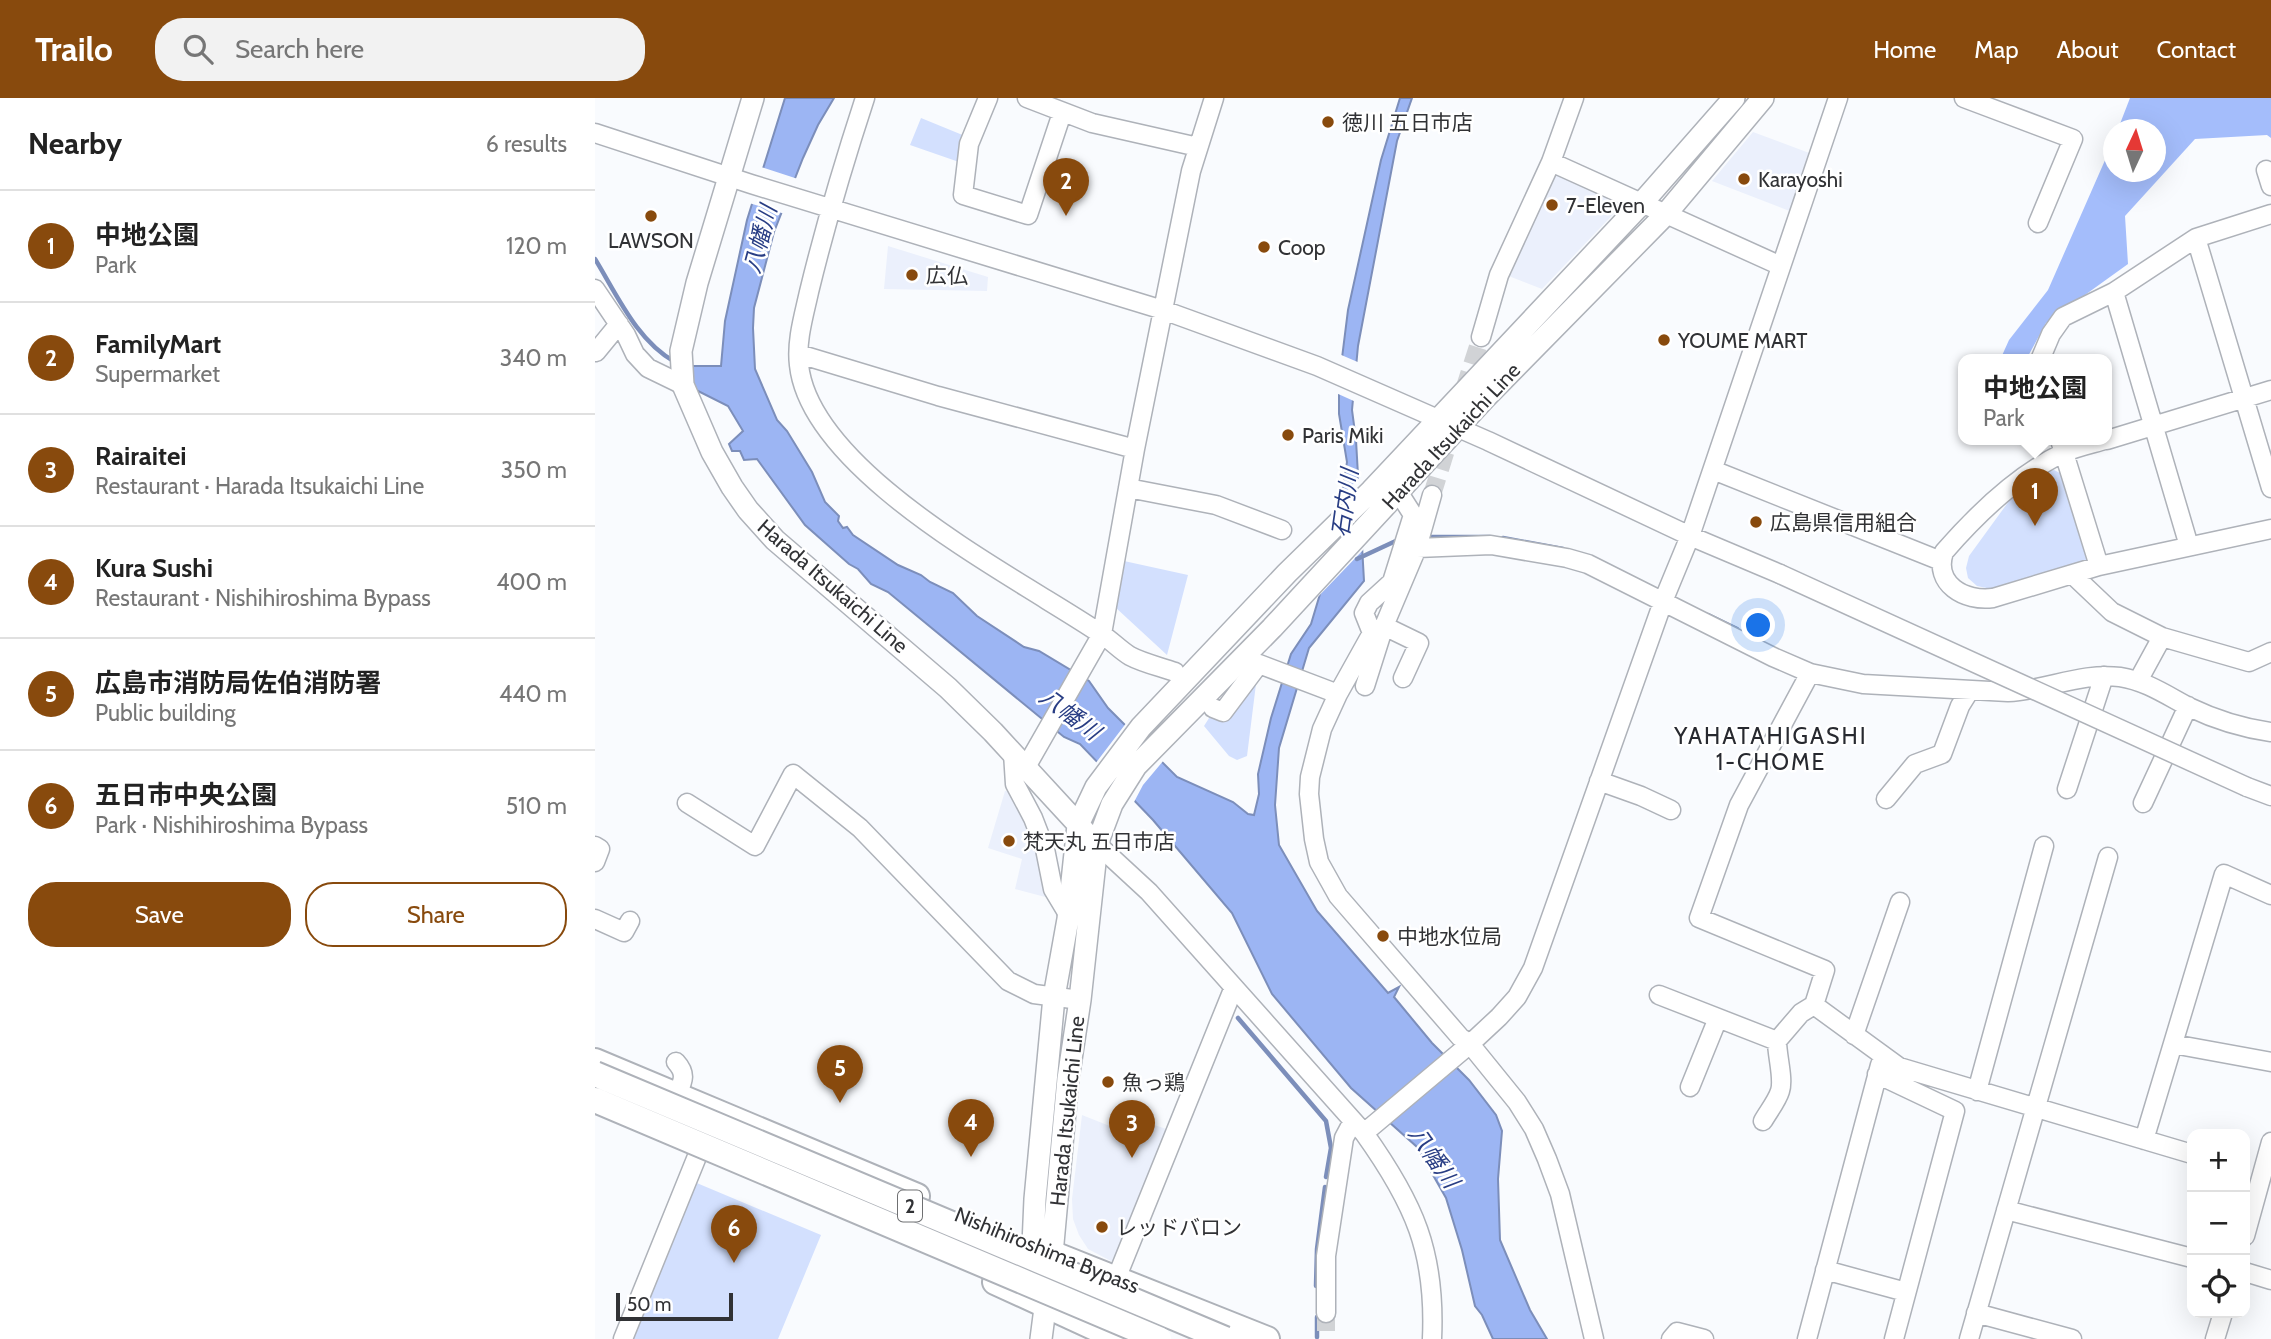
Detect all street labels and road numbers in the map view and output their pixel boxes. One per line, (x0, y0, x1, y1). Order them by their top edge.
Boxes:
street label: Harada Itsukaichi Line (1377, 357, 1525, 514)
street label: Harada Itsukaichi Line (753, 514, 913, 658)
street label: Harada Itsukaichi Line (1045, 1014, 1089, 1207)
road number: 2 (898, 1190, 922, 1222)
street label: Nishihiroshima Bypass (951, 1202, 1143, 1299)

